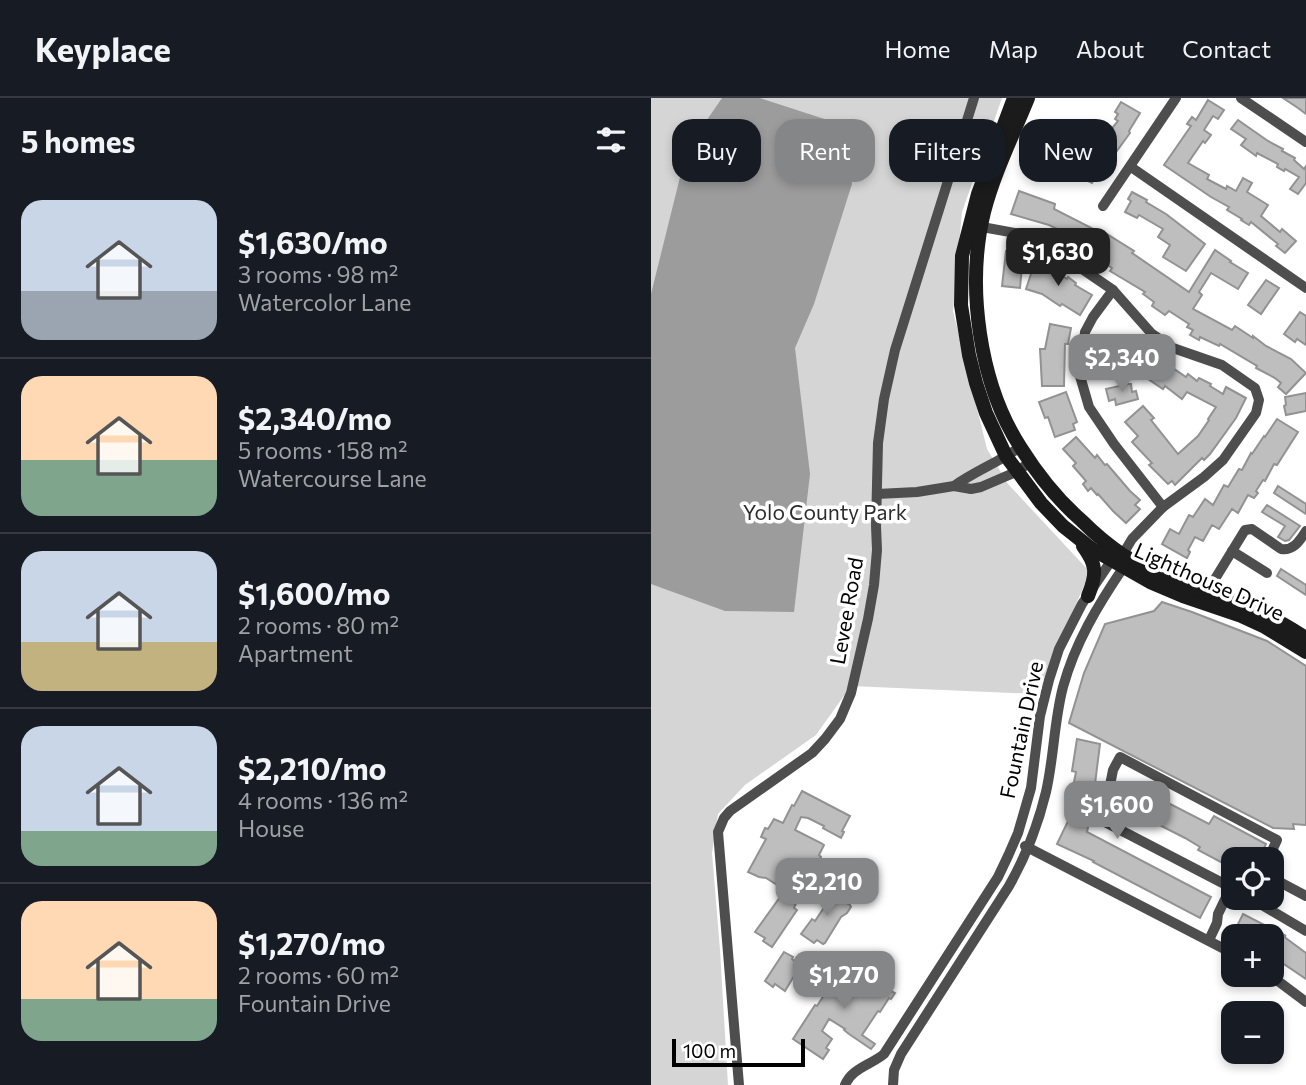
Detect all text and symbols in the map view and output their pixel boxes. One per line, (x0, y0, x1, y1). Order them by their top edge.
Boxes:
text: Keyplace (35, 28, 171, 69)
text: Home (885, 34, 951, 63)
text: Map (989, 34, 1038, 63)
text: About (1076, 34, 1144, 63)
text: Contact (1182, 34, 1271, 63)
chip: Buy (672, 119, 761, 182)
chip: Rent (775, 119, 875, 182)
chip: Filters (889, 119, 1005, 182)
chip: New (1019, 119, 1117, 182)
icon: filters (592, 121, 630, 159)
text: 5 homes (21, 122, 135, 159)
text: $1,630/mo (238, 223, 388, 260)
icon: home (77, 228, 161, 312)
pin: $1,630 (1001, 228, 1115, 288)
text: $1,630 (1022, 237, 1094, 265)
text: 3 rooms · 98 m² (238, 260, 398, 288)
text: Watercolor Lane (238, 288, 411, 316)
pin: $2,340 (1065, 334, 1179, 394)
text: $2,340 (1085, 343, 1159, 371)
text: $2,340/mo (238, 399, 392, 436)
icon: home (77, 404, 161, 488)
text: 5 rooms · 158 m² (238, 436, 407, 464)
text: Watercourse Lane (238, 464, 427, 492)
park label: Yolo County Park (743, 499, 907, 524)
street label: Lighthouse Drive (1131, 536, 1288, 625)
street label: Levee Road (824, 555, 867, 666)
text: $1,600/mo (238, 574, 390, 611)
icon: home (77, 579, 161, 663)
text: 2 rooms · 80 m² (238, 611, 399, 639)
text: Apartment (238, 639, 353, 667)
street label: Fountain Drive (994, 659, 1047, 801)
text: $2,210/mo (238, 749, 387, 786)
icon: home (77, 754, 161, 838)
pin: $1,600 (1060, 782, 1174, 841)
text: 4 rooms · 136 m² (238, 786, 408, 814)
text: $1,600 (1080, 790, 1154, 818)
text: House (238, 814, 304, 842)
map controls (1221, 847, 1284, 1064)
button: locate (1221, 847, 1284, 910)
pin: $2,210 (770, 858, 884, 918)
text: $2,210 (792, 867, 862, 895)
text: $1,270/mo (238, 924, 386, 961)
button: + (1221, 924, 1284, 987)
icon: home (77, 929, 161, 1013)
pin: $1,270 (787, 951, 901, 1011)
text: $1,270 (809, 960, 879, 988)
text: 2 rooms · 60 m² (238, 961, 399, 989)
text: Fountain Drive (238, 989, 391, 1017)
button: − (1221, 1001, 1284, 1064)
scale bar (672, 1036, 805, 1068)
text: 100 m (683, 1039, 736, 1062)

